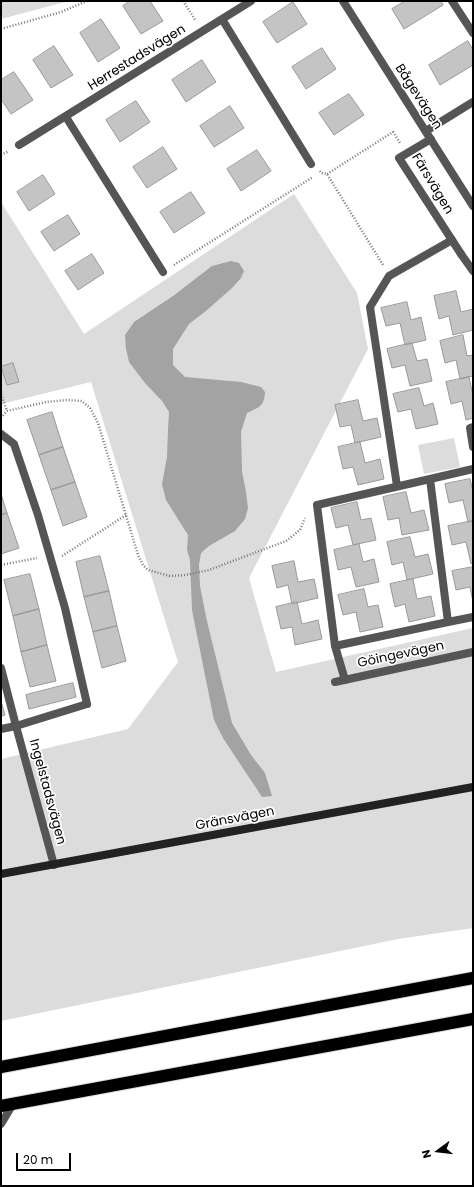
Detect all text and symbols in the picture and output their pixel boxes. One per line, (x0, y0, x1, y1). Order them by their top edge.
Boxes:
street label: Herrestadsvägen (85, 22, 189, 94)
street label: Bågevägen (391, 61, 445, 133)
street label: Färsvägen (408, 151, 456, 217)
street label: Göingevägen (356, 638, 446, 672)
street label: Ingelstadsvägen (25, 737, 69, 847)
street label: Gränsvägen (194, 804, 276, 834)
north arrow (418, 1131, 458, 1171)
scale bar (18, 1145, 73, 1171)
text: N (418, 1148, 435, 1160)
text: 20 m (23, 1151, 53, 1168)

